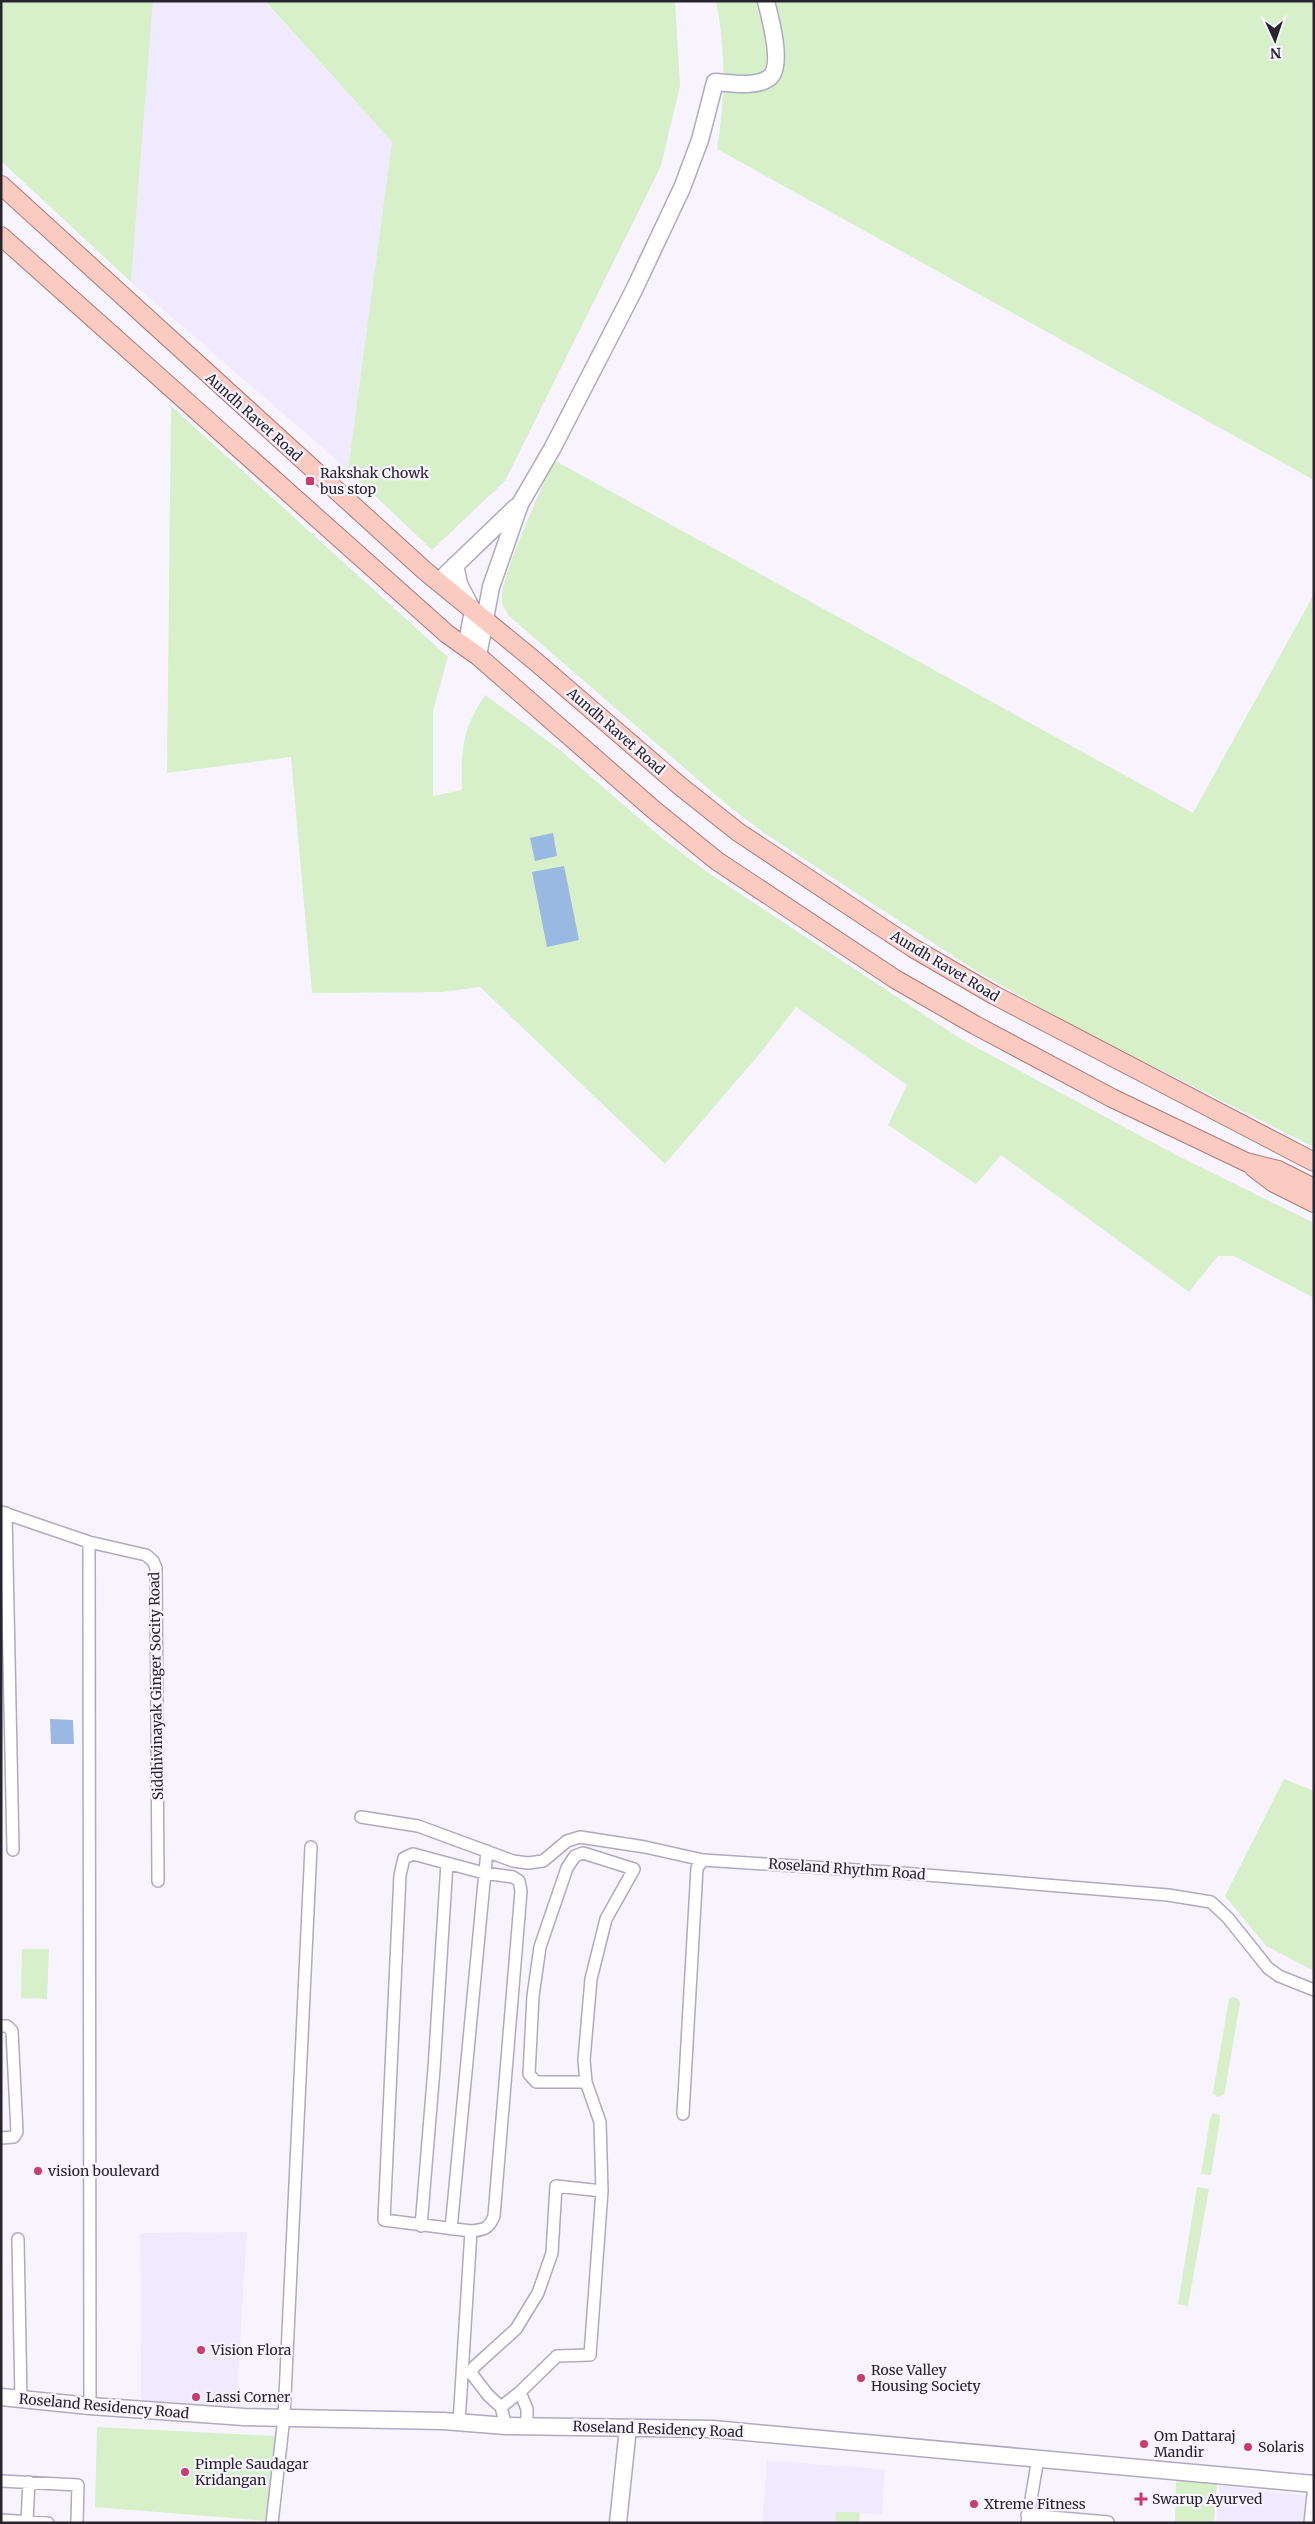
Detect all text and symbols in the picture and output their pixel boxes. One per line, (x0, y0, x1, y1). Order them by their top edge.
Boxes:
north arrow (1250, 15, 1300, 65)
text: N (1270, 44, 1282, 62)
street label: Aundh Ravet Road (201, 368, 306, 465)
place label: Rakshak Chowk bus stop (319, 464, 429, 498)
marker: Rakshak Chowk bus stop (304, 475, 316, 487)
street label: Aundh Ravet Road (563, 683, 669, 779)
street label: Aundh Ravet Road (887, 926, 1003, 1006)
street label: Siddhivinayak Ginger Socity Road (145, 1571, 167, 1800)
street label: Roseland Rhythm Road (768, 1855, 927, 1884)
place label: vision boulevard (47, 2162, 160, 2180)
marker: vision boulevard (32, 2165, 44, 2177)
place label: Vision Flora (210, 2341, 292, 2359)
marker: Vision Flora (195, 2344, 207, 2356)
place label: Rose Valley Housing Society (871, 2361, 981, 2395)
marker: Rose Valley Housing Society (855, 2372, 867, 2384)
place label: Lassi Corner (206, 2388, 290, 2406)
street label: Roseland Residency Road (18, 2390, 190, 2422)
marker: Lassi Corner (190, 2391, 202, 2403)
street label: Roseland Residency Road (572, 2417, 744, 2441)
place label: Om Dattaraj Mandir (1154, 2427, 1236, 2461)
marker: Om Dattaraj Mandir (1138, 2438, 1150, 2450)
place label: Solaris (1258, 2438, 1304, 2456)
marker: Solaris (1242, 2441, 1254, 2453)
place label: Pimple Saudagar Kridangan (195, 2455, 308, 2489)
marker: Pimple Saudagar Kridangan (179, 2466, 191, 2478)
place label: Swarup Ayurved (1152, 2490, 1263, 2508)
marker: Swarup Ayurved (1134, 2492, 1148, 2506)
place label: Xtreme Fitness (984, 2495, 1086, 2513)
marker: Xtreme Fitness (968, 2498, 980, 2510)

